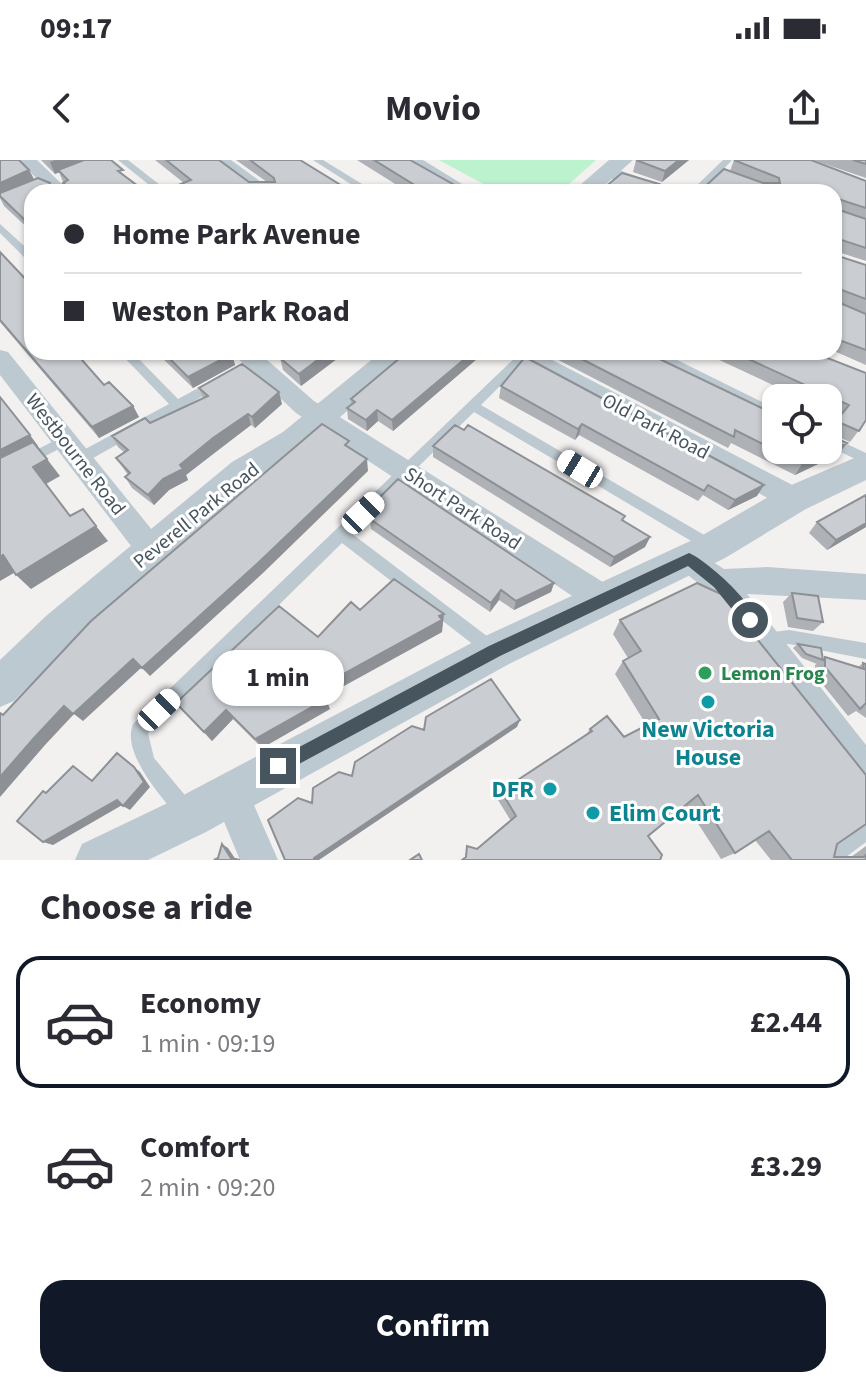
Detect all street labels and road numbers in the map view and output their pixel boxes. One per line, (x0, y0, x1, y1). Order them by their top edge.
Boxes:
street label: Old Park Road (597, 387, 714, 467)
street label: Westbourne Road (19, 388, 132, 522)
street label: Peverell Park Road (127, 456, 266, 576)
street label: Short Park Road (398, 460, 526, 557)

